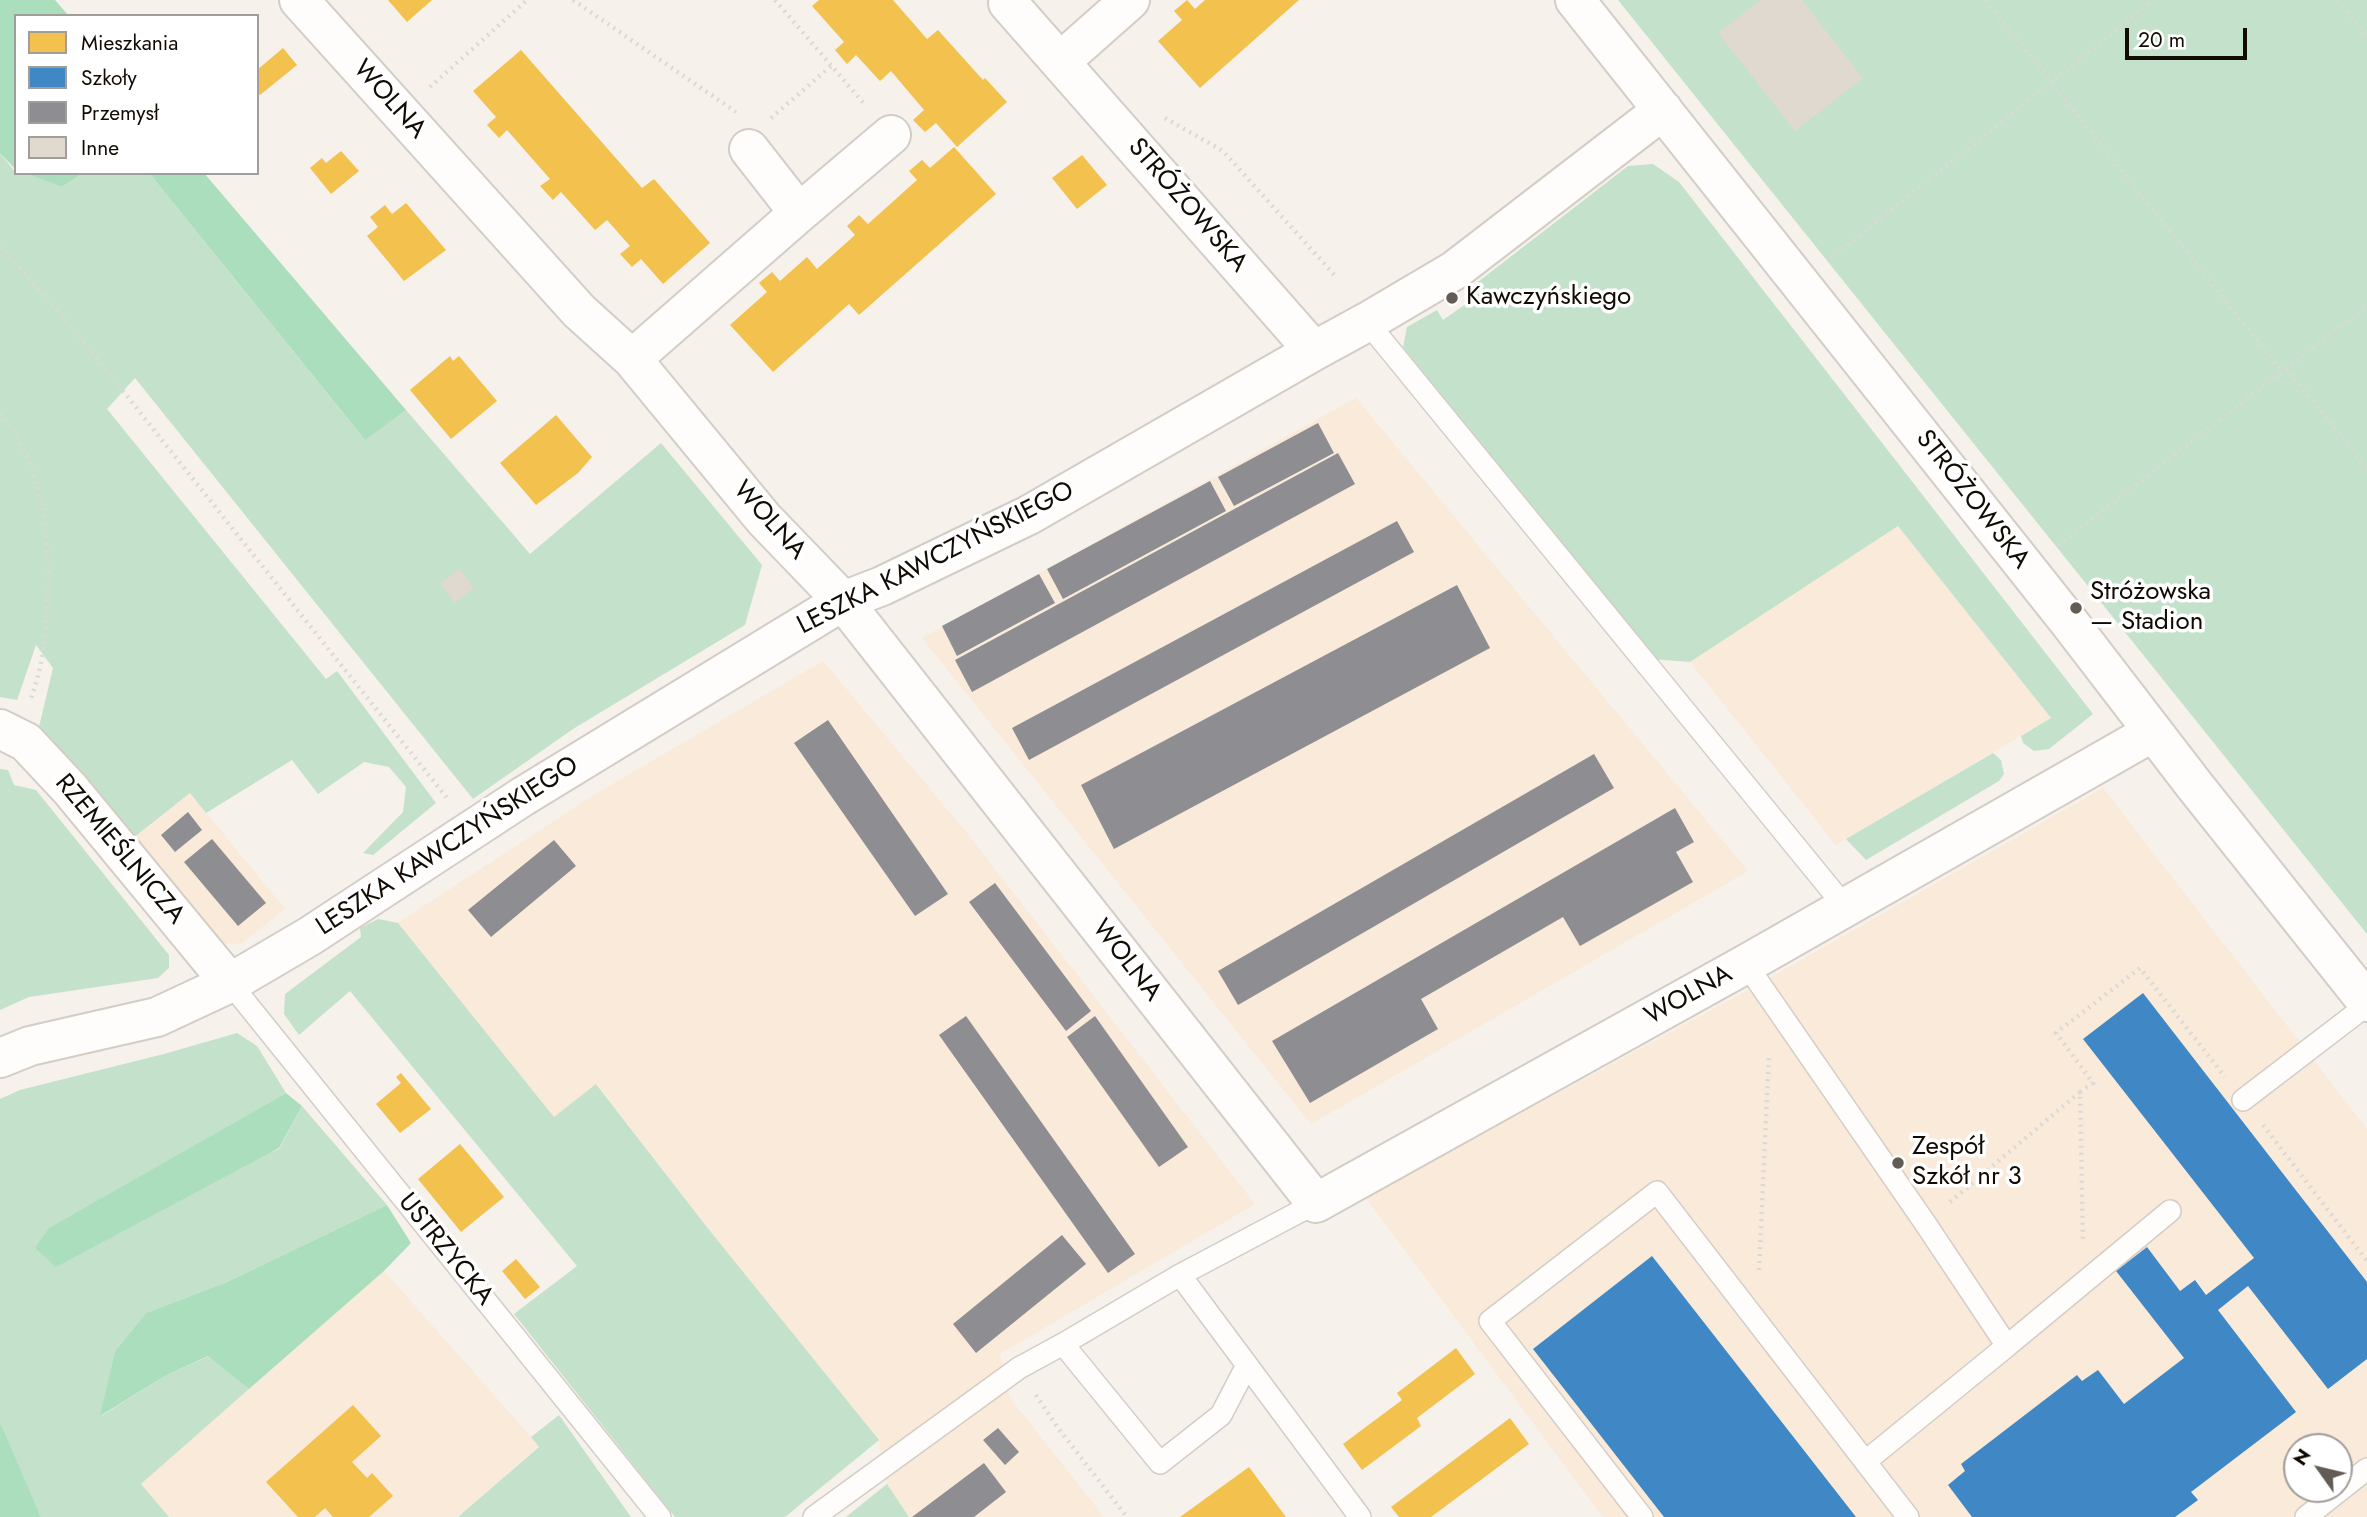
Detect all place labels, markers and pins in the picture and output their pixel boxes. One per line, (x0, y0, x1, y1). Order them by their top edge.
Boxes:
place label: Kawczyńskiego (1466, 282, 1631, 314)
marker: Kawczyńskiego (1444, 290, 1460, 306)
place label: Stróżowska — Stadion (2090, 577, 2211, 638)
marker: Stróżowska — Stadion (2068, 600, 2084, 616)
place label: Zespół Szkół nr 3 (1912, 1132, 2022, 1194)
marker: Zespół Szkół nr 3 (1890, 1155, 1906, 1171)

